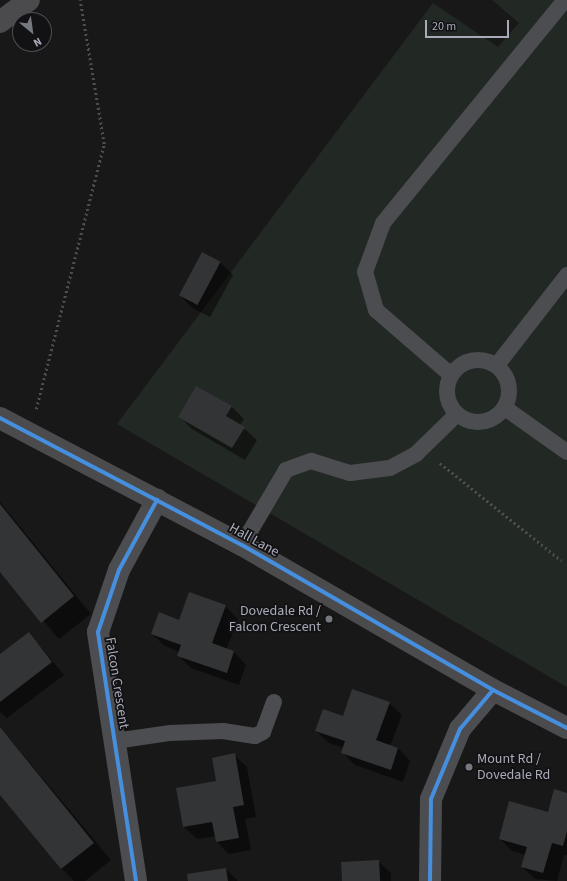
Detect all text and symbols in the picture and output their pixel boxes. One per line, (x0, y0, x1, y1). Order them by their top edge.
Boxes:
north arrow (12, 12, 52, 52)
scale bar (427, 12, 511, 38)
text: 20 m (432, 18, 456, 35)
text: N (31, 34, 44, 50)
street label: Hall Lane (226, 519, 282, 561)
place label: Dovedale Rd / Falcon Crescent (229, 603, 321, 636)
marker: Dovedale Rd / Falcon Crescent (324, 614, 334, 624)
street label: Falcon Crescent (101, 636, 133, 730)
place label: Mount Rd / Dovedale Rd (477, 751, 550, 784)
marker: Mount Rd / Dovedale Rd (464, 762, 474, 772)

